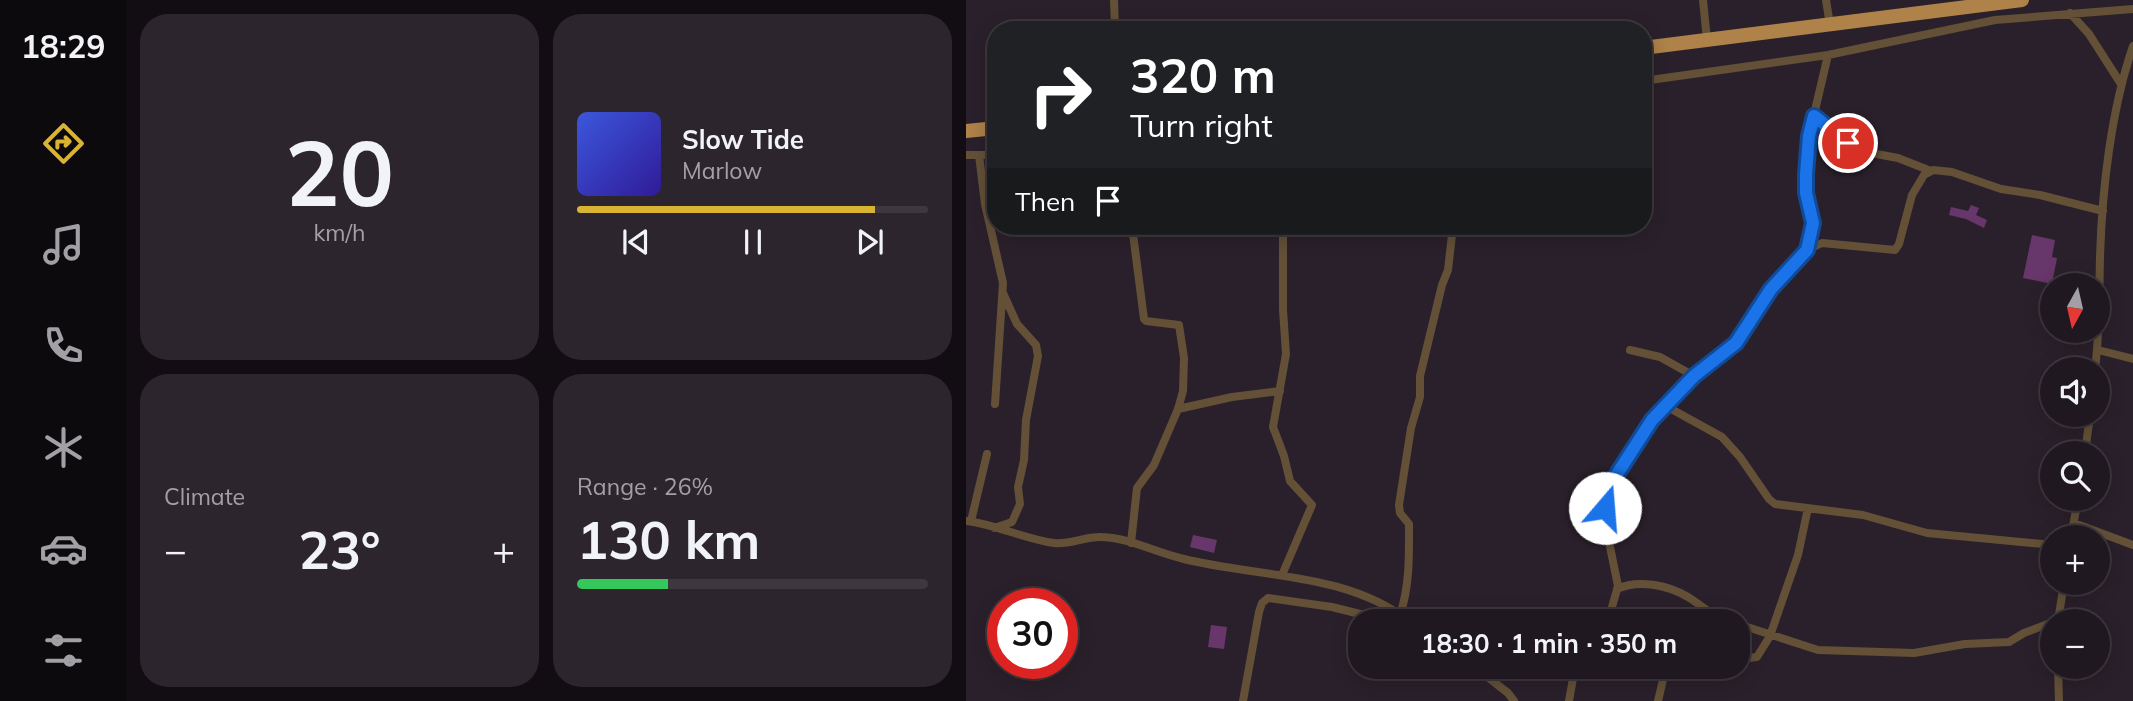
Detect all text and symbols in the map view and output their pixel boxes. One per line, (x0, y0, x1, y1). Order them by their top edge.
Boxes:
text: 18:29 (21, 26, 105, 66)
text: 320 m (1130, 44, 1276, 105)
icon: right (1015, 49, 1106, 140)
text: Turn right (1130, 105, 1273, 145)
pin (1818, 113, 1878, 173)
text: 20 (285, 115, 394, 229)
icon: directions (39, 119, 88, 168)
text: Slow Tide (682, 123, 804, 156)
icon: arrive (1829, 124, 1867, 162)
text: Marlow (682, 156, 762, 185)
icon: arrive (1089, 182, 1127, 220)
text: Then (1015, 185, 1075, 218)
text: km/h (313, 218, 366, 247)
icon: music (39, 220, 88, 269)
icon: previous (617, 223, 655, 261)
icon: pause (734, 223, 772, 261)
icon: next (851, 223, 889, 261)
north arrow (2040, 273, 2110, 343)
map controls (2040, 273, 2110, 679)
icon: phone (39, 321, 88, 370)
button: sound (2040, 357, 2110, 427)
icon: climate (39, 423, 88, 472)
button: search (2040, 441, 2110, 511)
position arrow (1568, 471, 1642, 545)
text: Range · 26% (577, 472, 713, 501)
text: Climate (164, 482, 245, 511)
text: 130 km (577, 507, 760, 572)
text: 23° (298, 517, 381, 582)
icon: car (39, 524, 88, 573)
button: + (2040, 525, 2110, 595)
text: − (164, 526, 187, 574)
text: + (492, 526, 515, 574)
speed limit sign: 30 (987, 588, 1078, 679)
button: − (2040, 609, 2110, 679)
icon: filters (39, 626, 88, 675)
text: 18:30 · 1 min · 350 m (1421, 627, 1677, 660)

